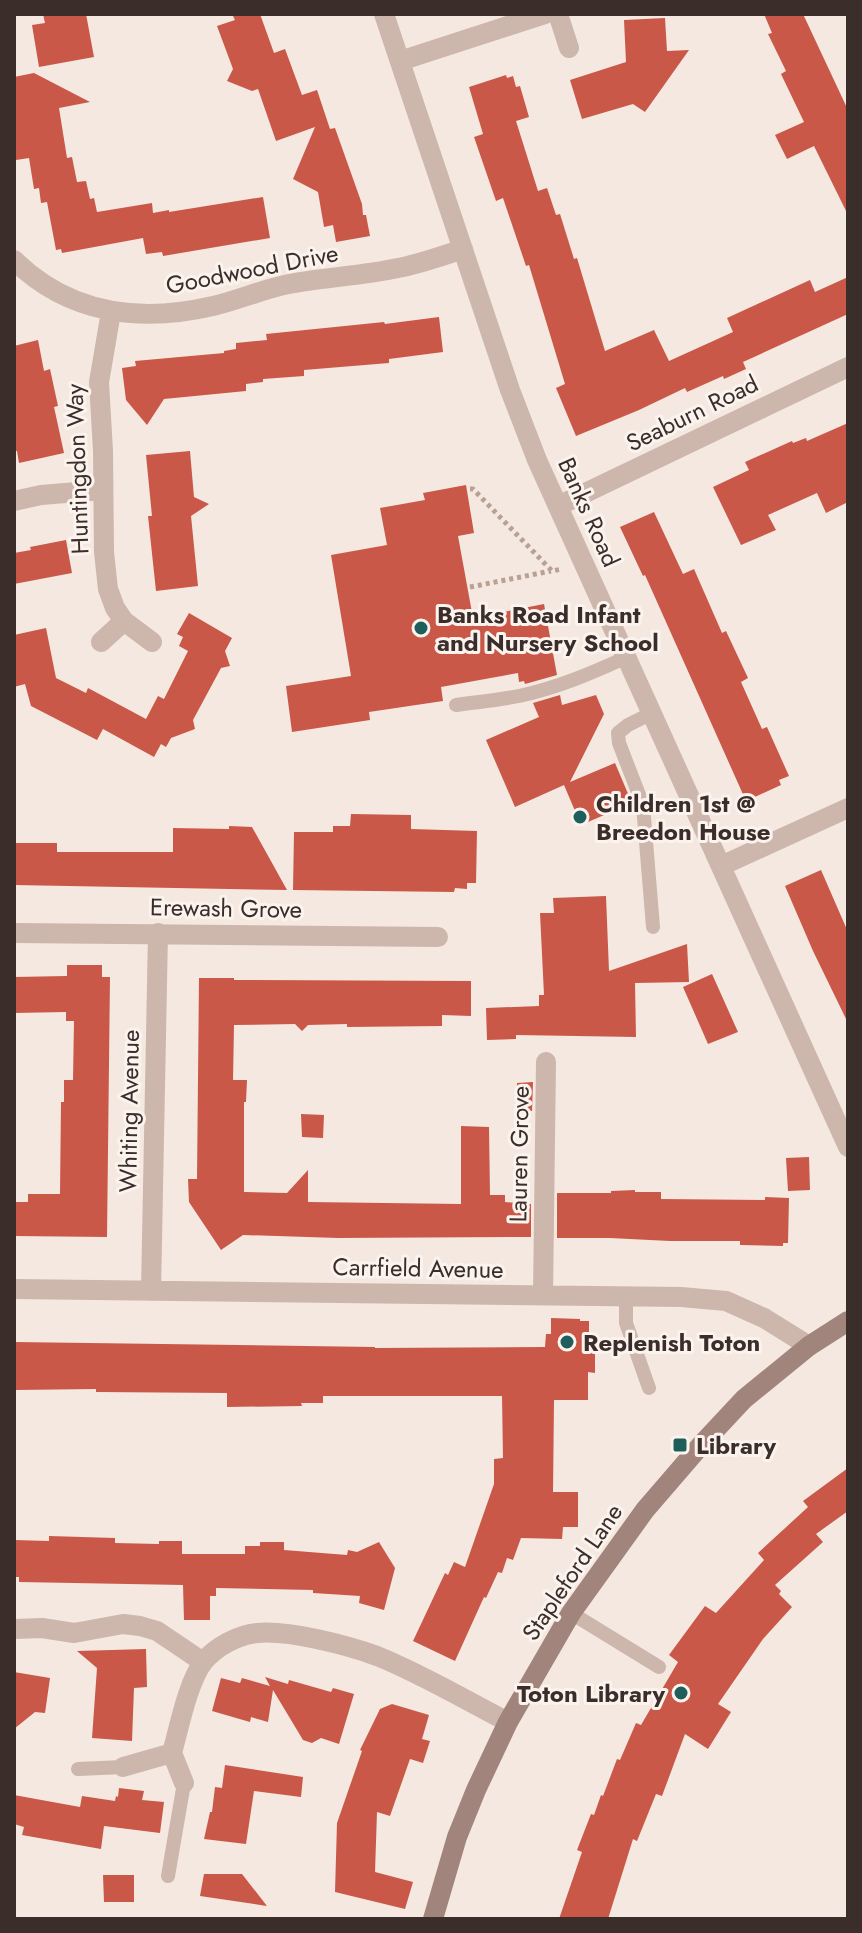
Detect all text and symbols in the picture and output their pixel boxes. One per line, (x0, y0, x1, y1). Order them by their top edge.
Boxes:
street label: Goodwood Drive (163, 235, 341, 303)
street label: Seaburn Road (620, 366, 764, 460)
street label: Huntingdon Way (57, 383, 97, 555)
street label: Banks Road (549, 452, 629, 572)
place label: Banks Road Infant and Nursery School (437, 597, 659, 660)
marker: Banks Road Infant and Nursery School (412, 619, 430, 637)
place label: Children 1st @ Breedon House (596, 786, 770, 849)
marker: Children 1st @ Breedon House (571, 808, 589, 826)
street label: Erewash Grove (150, 889, 302, 927)
street label: Whiting Avenue (110, 1029, 148, 1193)
street label: Lauren Grove (500, 1085, 538, 1223)
street label: Carrfield Avenue (332, 1249, 504, 1287)
place label: Replenish Toton (583, 1325, 760, 1360)
marker: Replenish Toton (558, 1333, 576, 1351)
place label: Library (696, 1428, 776, 1463)
marker: Library (671, 1436, 689, 1454)
street label: Stapleford Lane (513, 1497, 631, 1647)
place label: Toton Library (517, 1676, 665, 1711)
marker: Toton Library (672, 1684, 690, 1702)

